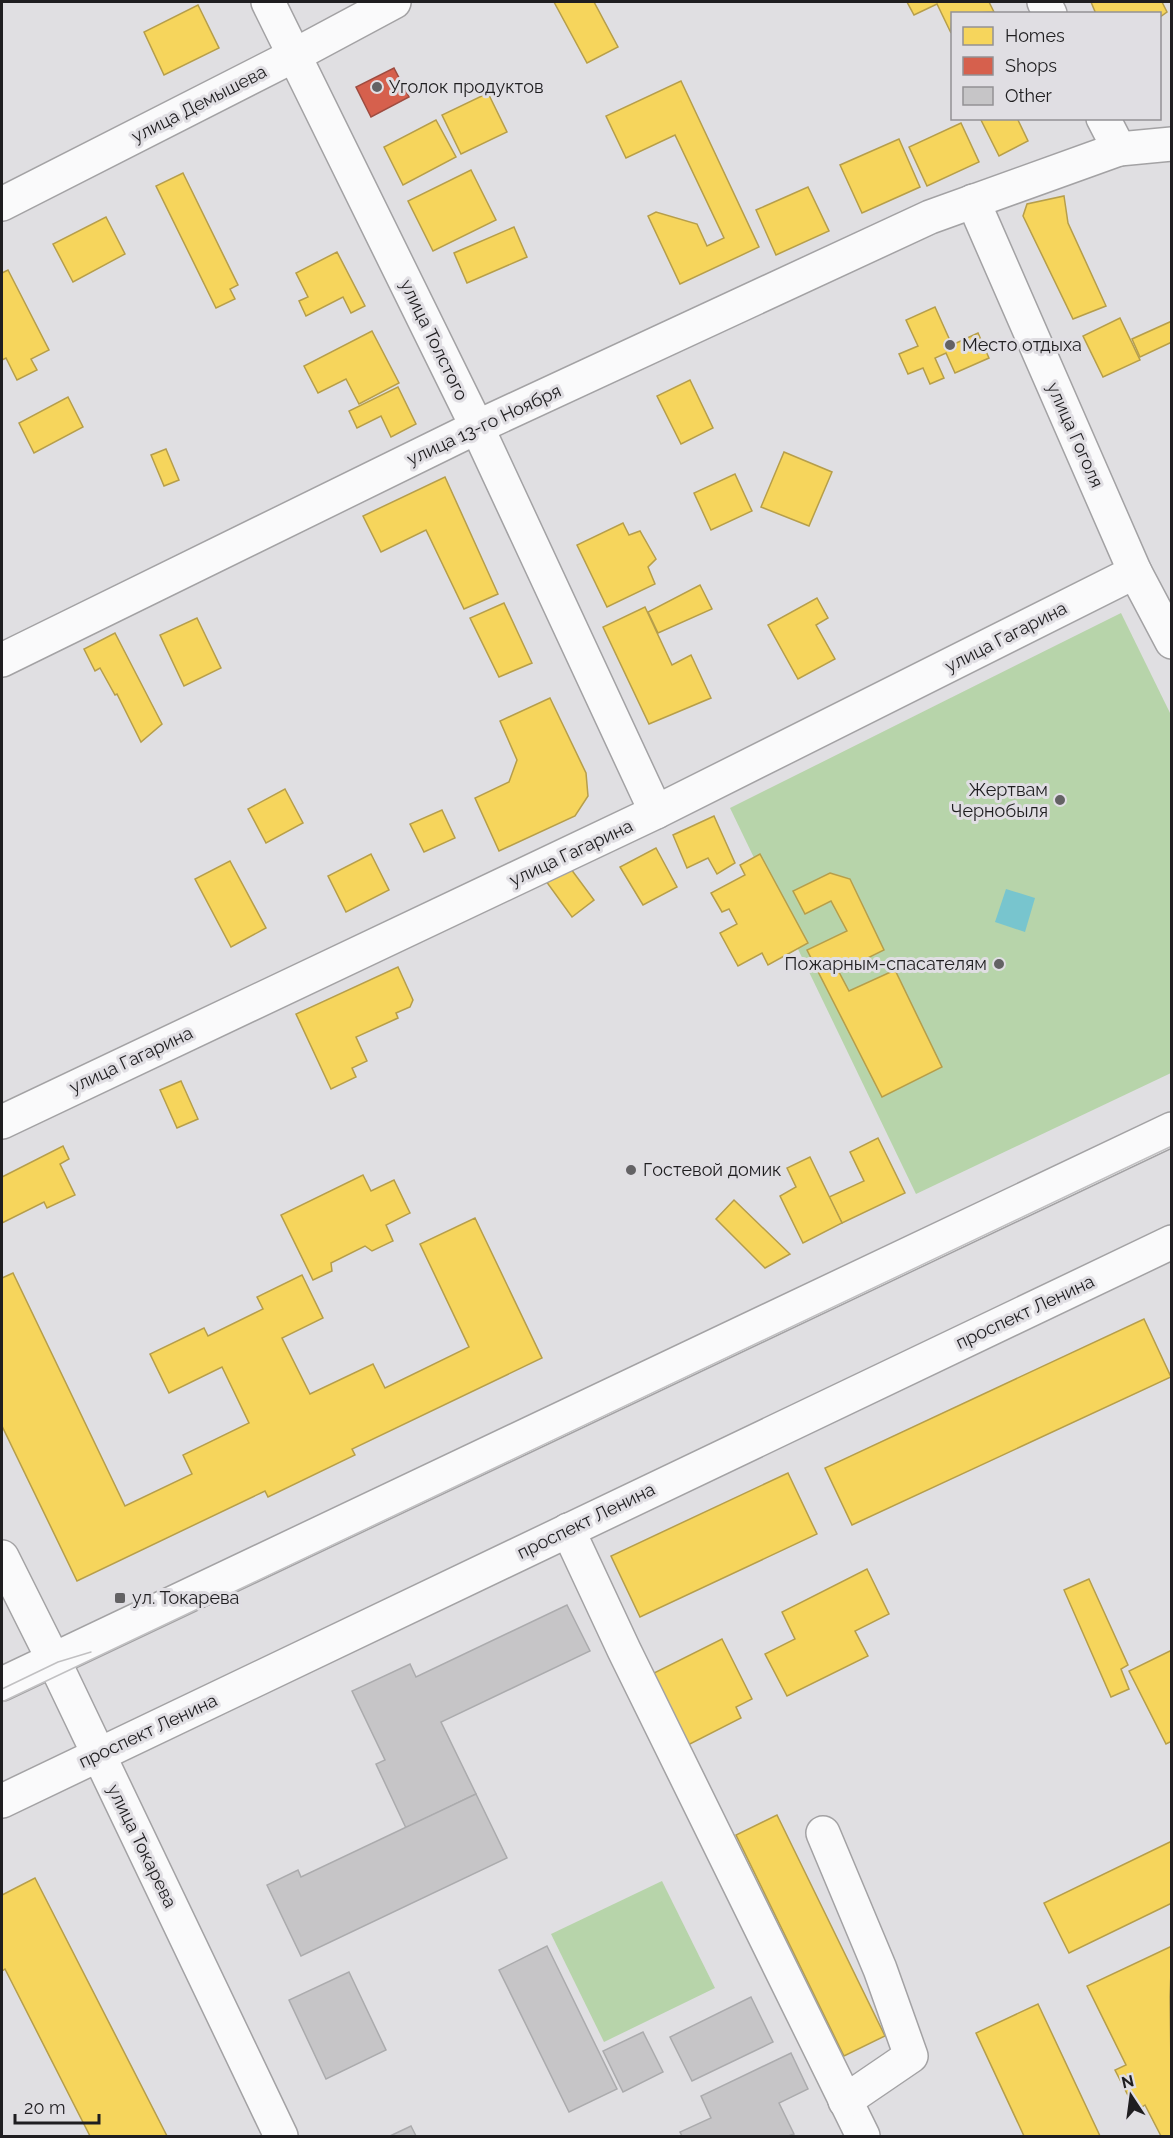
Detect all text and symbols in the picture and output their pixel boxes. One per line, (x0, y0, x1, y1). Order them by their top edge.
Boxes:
legend (951, 12, 1161, 120)
text: Homes (1005, 25, 1065, 46)
text: Shops (1005, 55, 1057, 76)
street label: улица Демышева (128, 60, 270, 147)
place label: Уголок продуктов (389, 76, 544, 97)
marker: Уголок продуктов (370, 80, 384, 94)
text: Other (1005, 85, 1053, 106)
street label: улица Толстого (396, 276, 473, 404)
place label: Место отдыха (962, 334, 1082, 355)
marker: Место отдыха (943, 338, 957, 352)
street label: улица Гоголя (1043, 379, 1108, 491)
street label: улица 13-го Ноября (403, 380, 564, 469)
street label: улица Гагарина (941, 597, 1070, 676)
place label: Жертвам Чернобыля (951, 779, 1048, 821)
marker: Жертвам Чернобыля (1053, 793, 1067, 807)
street label: улица Гагарина (506, 815, 636, 890)
place label: Пожарным-спасателям (785, 953, 987, 974)
marker: Пожарным-спасателям (992, 957, 1006, 971)
street label: улица Гагарина (66, 1022, 196, 1097)
place label: Гостевой домик (643, 1159, 781, 1180)
marker: Гостевой домик (624, 1163, 638, 1177)
street label: проспект Ленина (952, 1270, 1097, 1353)
street label: проспект Ленина (514, 1478, 658, 1563)
place label: ул. Токарева (132, 1587, 239, 1608)
marker: ул. Токарева (113, 1591, 127, 1605)
street label: проспект Ленина (75, 1689, 220, 1772)
street label: улица Токарева (103, 1781, 181, 1911)
north arrow (1101, 2066, 1161, 2126)
text: N (1120, 2071, 1136, 2093)
scale bar (15, 2087, 99, 2125)
text: 20 m (24, 2097, 66, 2118)

